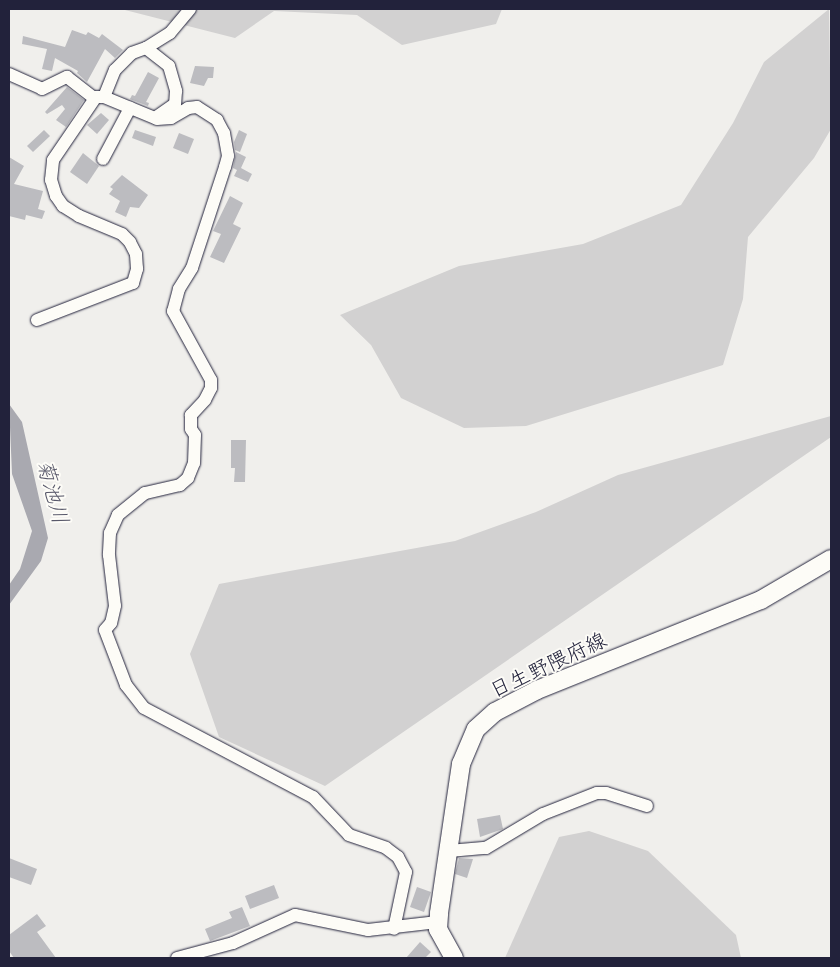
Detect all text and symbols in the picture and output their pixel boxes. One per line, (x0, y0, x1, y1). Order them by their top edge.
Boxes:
water label: 菊池川 (31, 457, 73, 527)
street label: 日生野隈府線 (486, 627, 610, 703)

